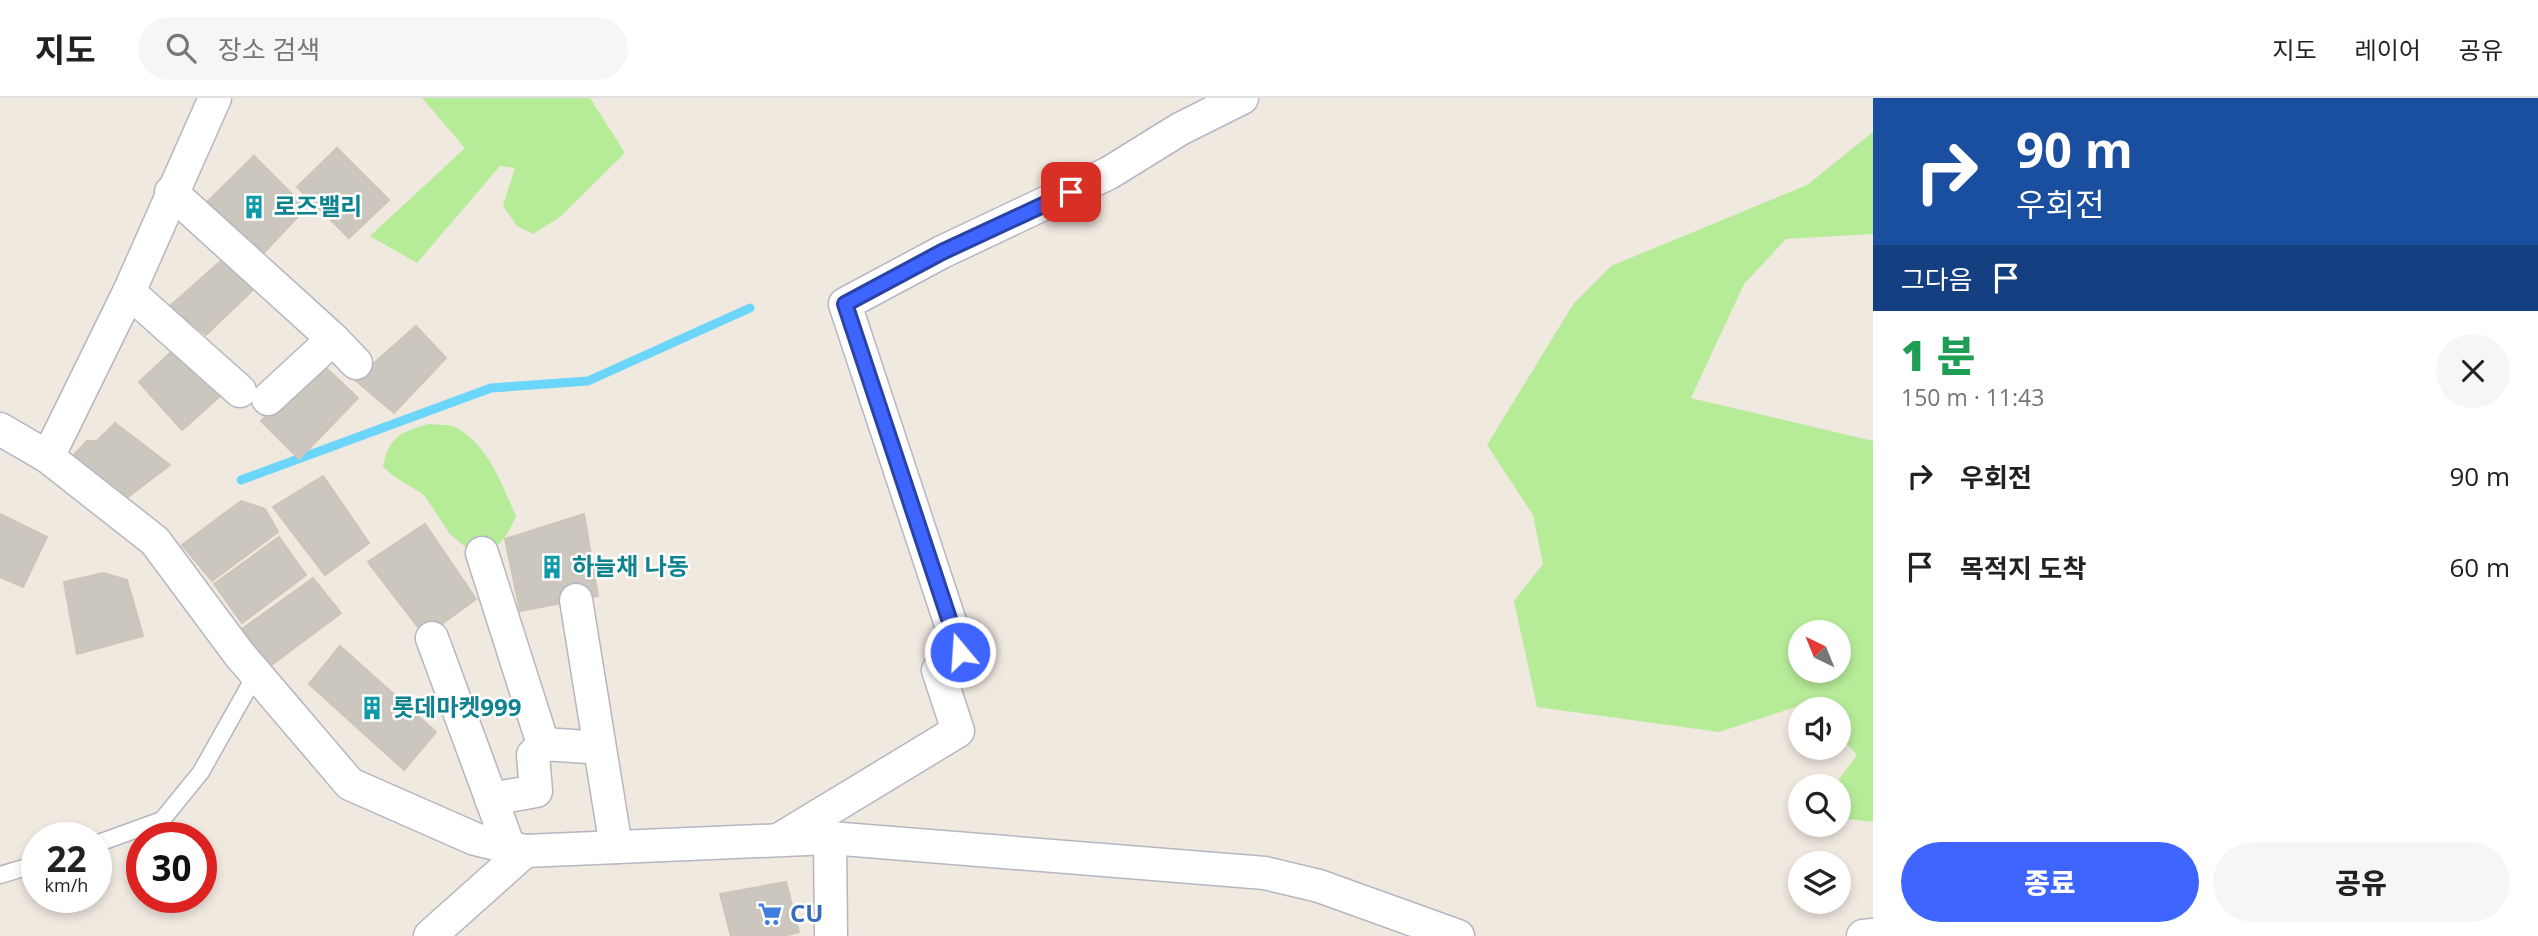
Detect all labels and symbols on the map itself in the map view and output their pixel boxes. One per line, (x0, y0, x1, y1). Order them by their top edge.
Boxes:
pin (1041, 162, 1101, 222)
place label: 로즈밸리 (274, 189, 362, 222)
building icon: 로즈밸리 (240, 193, 268, 221)
place label: 하늘채 나동 (572, 549, 689, 582)
building icon: 하늘채 나동 (538, 553, 566, 581)
position arrow (923, 615, 997, 689)
north arrow (1788, 620, 1852, 682)
place label: 롯데마켓999 (392, 690, 522, 723)
building icon: 롯데마켓999 (358, 694, 386, 722)
speed limit sign: 30 (126, 822, 217, 913)
place label: CU (790, 896, 823, 929)
supermarket icon: CU (756, 900, 784, 928)

